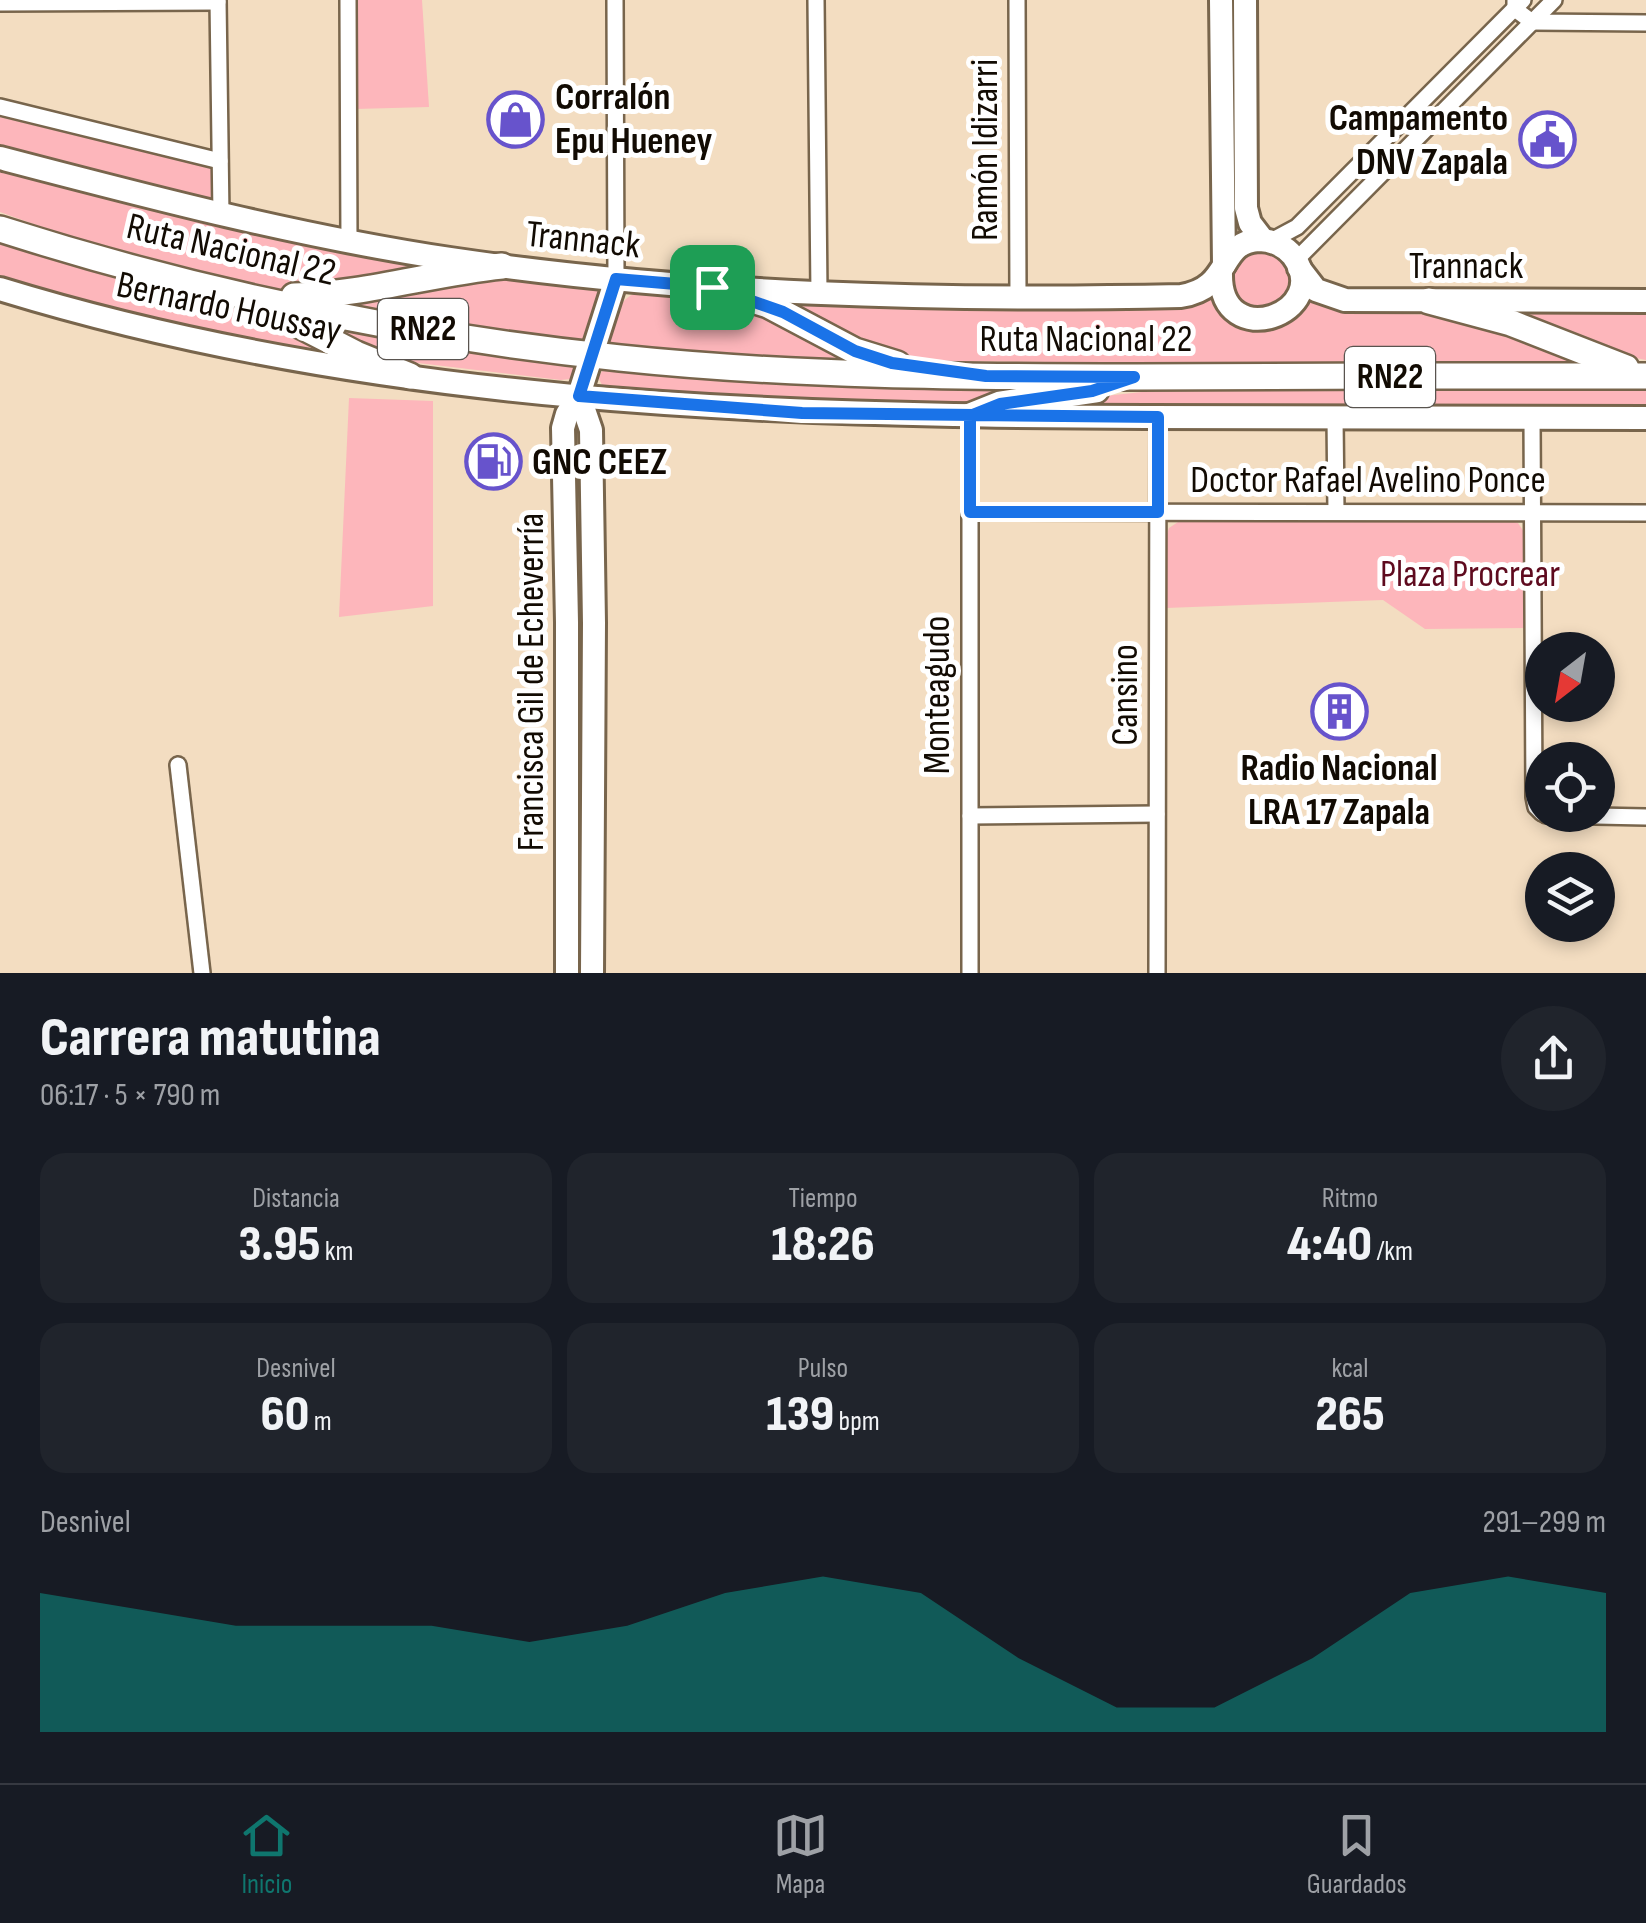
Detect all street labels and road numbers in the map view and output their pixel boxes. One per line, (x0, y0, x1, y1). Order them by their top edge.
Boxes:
street label: Ramón Idizarri (963, 59, 1008, 241)
street label: Ruta Nacional 22 (122, 204, 340, 296)
street label: Trannack (524, 212, 643, 268)
street label: Trannack (1409, 244, 1524, 289)
street label: Bernardo Houssay (112, 262, 346, 354)
road number: RN22 (378, 299, 468, 359)
street label: Ruta Nacional 22 (980, 317, 1192, 362)
road number: RN22 (1345, 347, 1435, 407)
street label: Doctor Rafael Avelino Ponce (1190, 458, 1546, 503)
street label: Francisca Gil de Echeverría (509, 513, 554, 851)
street label: Monteagudo (915, 616, 960, 774)
street label: Cansino (1103, 644, 1148, 746)

